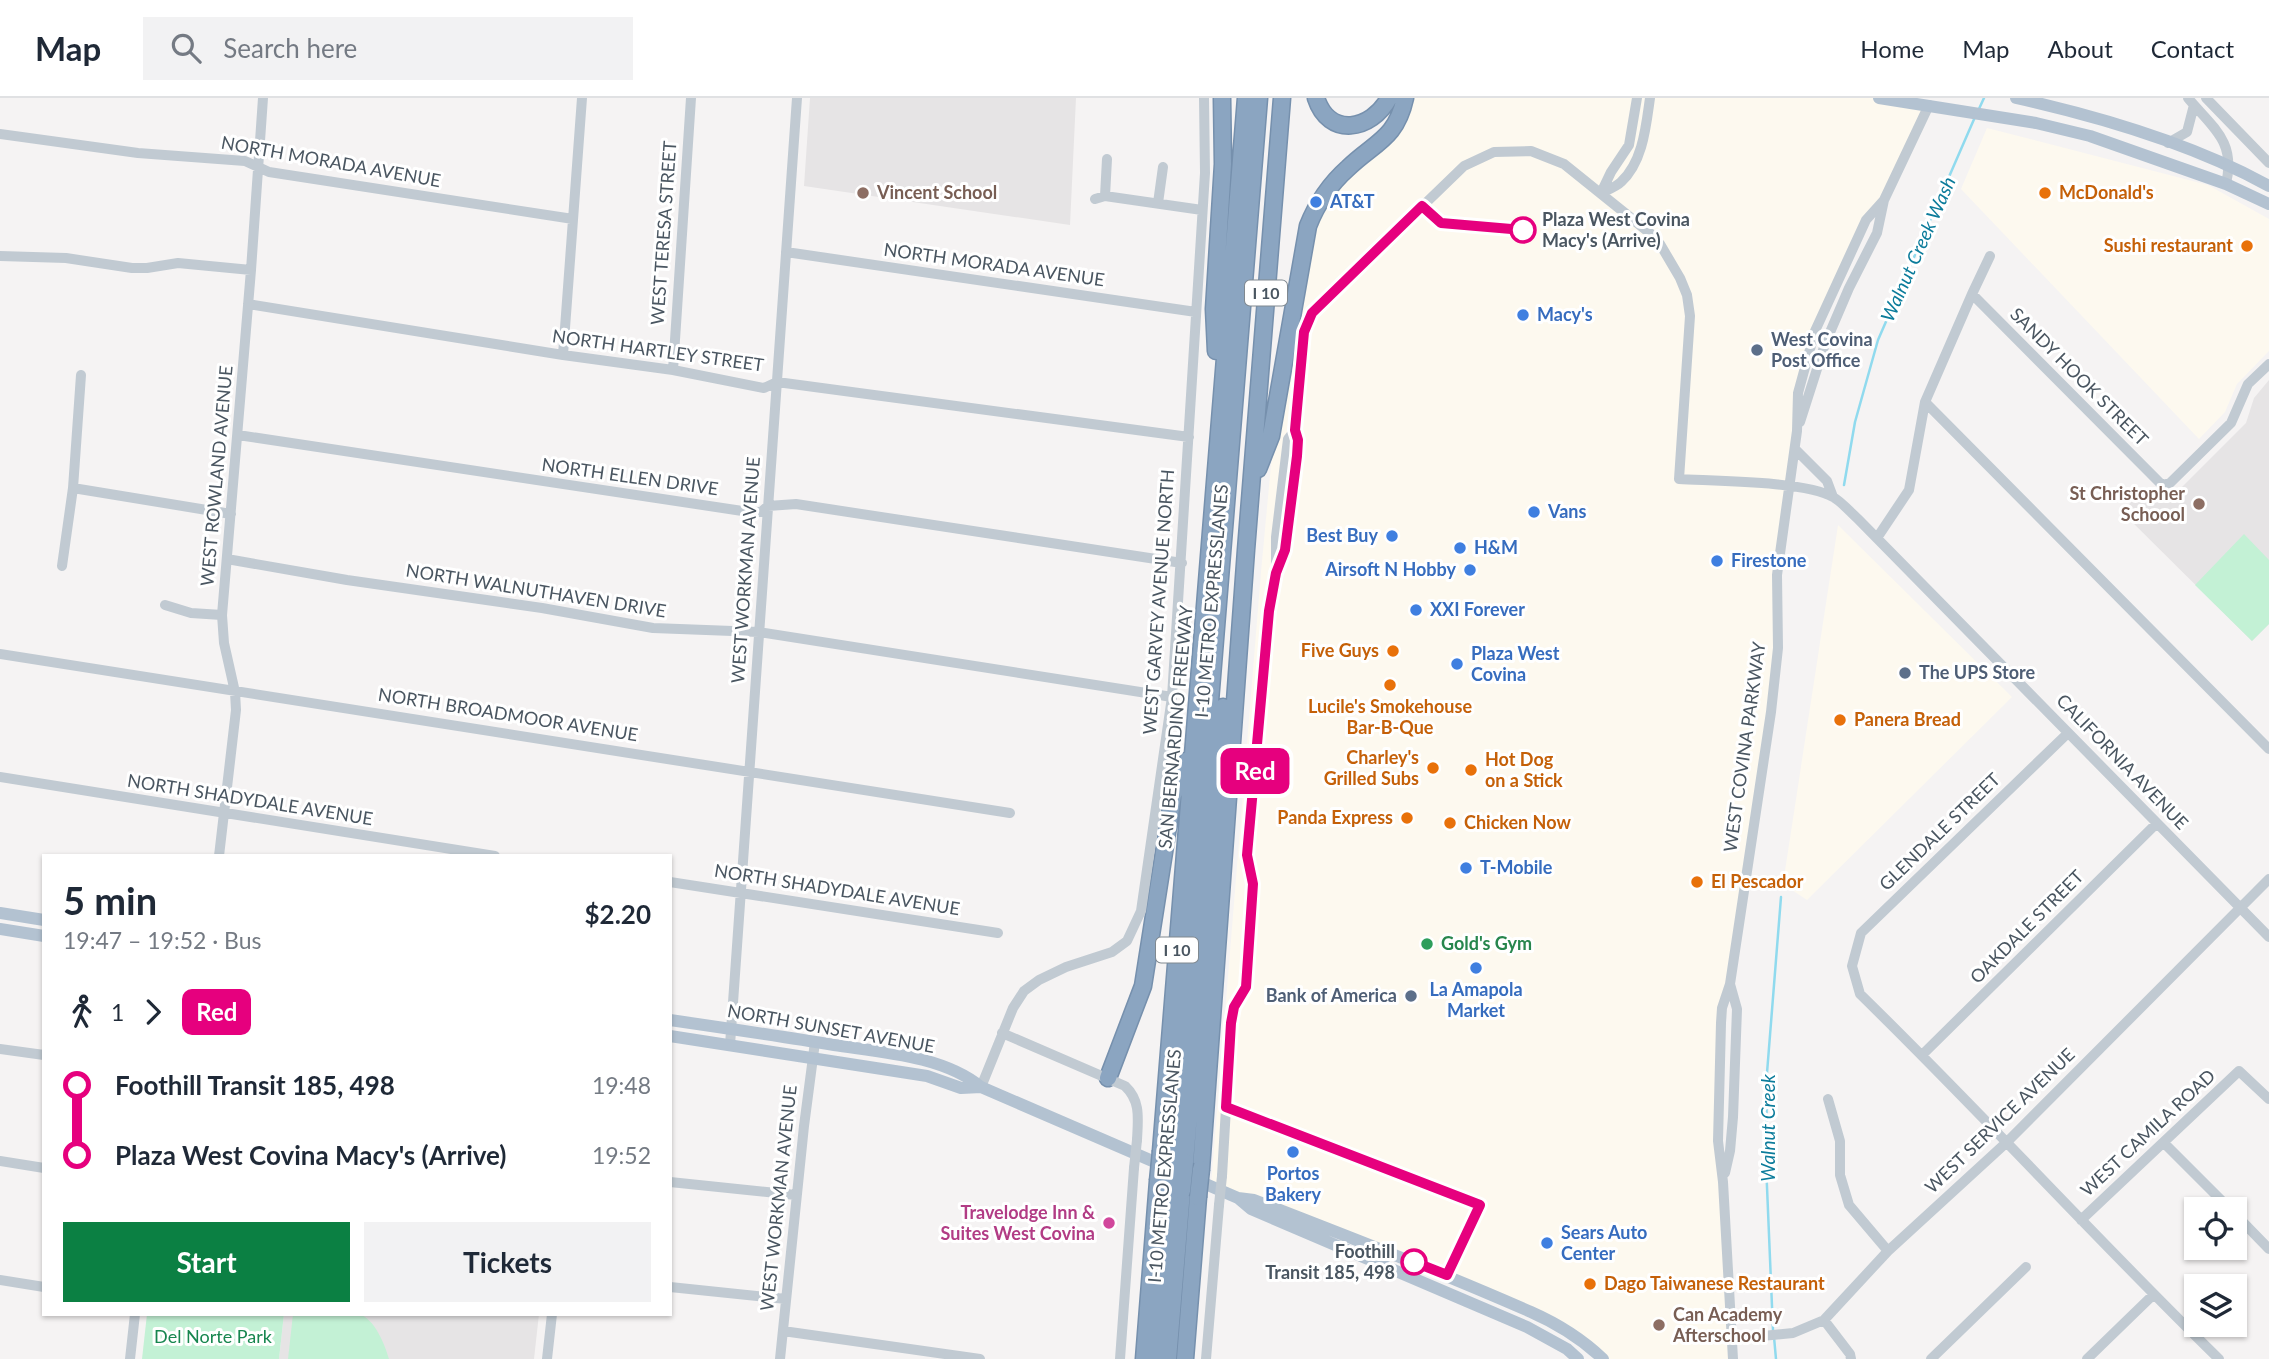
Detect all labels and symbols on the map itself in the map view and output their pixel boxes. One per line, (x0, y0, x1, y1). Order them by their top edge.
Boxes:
street label: NORTH MORADA AVENUE (220, 131, 443, 191)
street label: WEST TERESA STREET (646, 140, 680, 326)
water label: Walnut Creek Wash (1875, 173, 1960, 325)
place label: Vincent School (876, 181, 997, 203)
place label: McDonald's (2059, 181, 2154, 203)
marker: Vincent School (855, 185, 871, 201)
marker: McDonald's (2037, 185, 2053, 201)
place label: AT&T (1329, 190, 1375, 212)
marker: AT&T (1308, 194, 1324, 210)
place label: Plaza West Covina Macy's (Arrive) (1542, 208, 1690, 251)
marker: Plaza West Covina Macy's (Arrive) (1510, 217, 1536, 243)
place label: Sushi restaurant (2104, 234, 2233, 256)
street label: NORTH MORADA AVENUE (882, 238, 1106, 290)
marker: Sushi restaurant (2239, 238, 2255, 254)
road number: I 10 (1245, 280, 1287, 306)
place label: Macy's (1537, 303, 1593, 325)
street label: SANDY HOOK STREET (2006, 303, 2153, 450)
marker: Macy's (1515, 307, 1531, 323)
street label: NORTH HARTLEY STREET (551, 324, 766, 376)
place label: West Covina Post Office (1771, 328, 1873, 371)
marker: West Covina Post Office (1749, 342, 1765, 358)
street label: WEST ROWLAND AVENUE (195, 365, 237, 587)
street label: NORTH ELLEN DRIVE (540, 453, 720, 499)
street label: WEST WORKMAN AVENUE (726, 456, 764, 684)
street label: WEST GARVEY AVENUE NORTH (1138, 469, 1178, 735)
place label: St Christopher Schoool (2070, 482, 2185, 525)
street label: I-10 METRO EXPRESSLANES (1190, 483, 1232, 719)
marker: St Christopher Schoool (2191, 496, 2207, 512)
place label: Vans (1547, 500, 1586, 522)
marker: Vans (1526, 504, 1542, 520)
place label: Best Buy (1306, 524, 1378, 546)
marker: Best Buy (1384, 528, 1400, 544)
place label: H&M (1474, 536, 1518, 558)
marker: H&M (1452, 540, 1468, 556)
place label: Firestone (1731, 549, 1807, 571)
marker: Firestone (1709, 553, 1725, 569)
place label: Airsoft N Hobby (1324, 558, 1457, 580)
street label: NORTH WALNUTHAVEN DRIVE (404, 559, 668, 621)
marker: Airsoft N Hobby (1462, 562, 1478, 578)
place label: XXI Forever (1430, 598, 1525, 620)
marker: XXI Forever (1408, 602, 1424, 618)
street label: SAN BERNARDINO FREEWAY (1153, 603, 1197, 850)
place label: Five Guys (1301, 639, 1379, 661)
street label: WEST COVINA PARKWAY (1718, 640, 1770, 853)
place label: Plaza West Covina (1471, 642, 1560, 685)
marker: Five Guys (1385, 643, 1401, 659)
marker: Plaza West Covina (1449, 656, 1465, 672)
place label: The UPS Store (1919, 661, 2035, 683)
marker: The UPS Store (1897, 665, 1913, 681)
marker: Lucile's Smokehouse Bar-B-Que (1382, 677, 1398, 693)
street label: NORTH BROADMOOR AVENUE (377, 683, 640, 745)
street label: CALIFORNIA AVENUE (2052, 689, 2193, 834)
place label: Lucile's Smokehouse Bar-B-Que (1308, 695, 1472, 738)
place label: Panera Bread (1854, 708, 1961, 730)
marker: Panera Bread (1832, 712, 1848, 728)
place label: Charley's Grilled Subs (1324, 746, 1419, 789)
line badge: Red (1215, 748, 1295, 794)
place label: Hot Dog on a Stick (1485, 748, 1563, 791)
marker: Charley's Grilled Subs (1425, 760, 1441, 776)
marker: Hot Dog on a Stick (1463, 762, 1479, 778)
street label: GLENDALE STREET (1874, 768, 2005, 895)
street label: NORTH SHADYDALE AVENUE (126, 769, 374, 829)
place label: Panda Express (1277, 806, 1393, 828)
marker: Panda Express (1399, 810, 1415, 826)
place label: Chicken Now (1464, 811, 1571, 833)
marker: Chicken Now (1442, 815, 1458, 831)
place label: T-Mobile (1480, 856, 1553, 878)
street label: NORTH SHADYDALE AVENUE (713, 859, 961, 919)
marker: T-Mobile (1458, 860, 1474, 876)
street label: OAKDALE STREET (1965, 865, 2088, 987)
place label: El Pescador (1711, 870, 1804, 892)
marker: El Pescador (1689, 874, 1705, 890)
place label: Gold's Gym (1441, 932, 1532, 954)
marker: Gold's Gym (1419, 936, 1435, 952)
road number: I 10 (1156, 937, 1198, 962)
marker: La Amapola Market (1468, 960, 1484, 976)
place label: La Amapola Market (1429, 978, 1523, 1021)
place label: Bank of America (1266, 984, 1397, 1006)
marker: Bank of America (1403, 988, 1419, 1004)
street label: NORTH SUNSET AVENUE (726, 999, 937, 1057)
street label: WEST SERVICE AVENUE (1920, 1043, 2079, 1197)
street label: I-10 METRO EXPRESSLANES (1143, 1048, 1185, 1284)
street label: WEST CAMILA ROAD (2075, 1064, 2219, 1200)
water label: Walnut Creek (1756, 1073, 1779, 1182)
street label: WEST WORKMAN AVENUE (755, 1084, 801, 1312)
marker: Portos Bakery (1285, 1144, 1301, 1160)
place label: Portos Bakery (1265, 1162, 1321, 1205)
place label: Travelodge Inn & Suites West Covina (941, 1201, 1095, 1244)
marker: Travelodge Inn & Suites West Covina (1101, 1215, 1117, 1231)
place label: Sears Auto Center (1561, 1221, 1647, 1264)
marker: Sears Auto Center (1539, 1235, 1555, 1251)
place label: Foothill Transit 185, 498 (1265, 1240, 1395, 1283)
marker: Foothill Transit 185, 498 (1401, 1249, 1427, 1275)
place label: Dago Taiwanese Restaurant (1604, 1272, 1825, 1294)
marker: Dago Taiwanese Restaurant (1582, 1276, 1598, 1292)
place label: Can Academy Afterschool (1672, 1303, 1783, 1346)
marker: Can Academy Afterschool (1651, 1317, 1667, 1333)
park label: Del Norte Park (154, 1325, 273, 1347)

